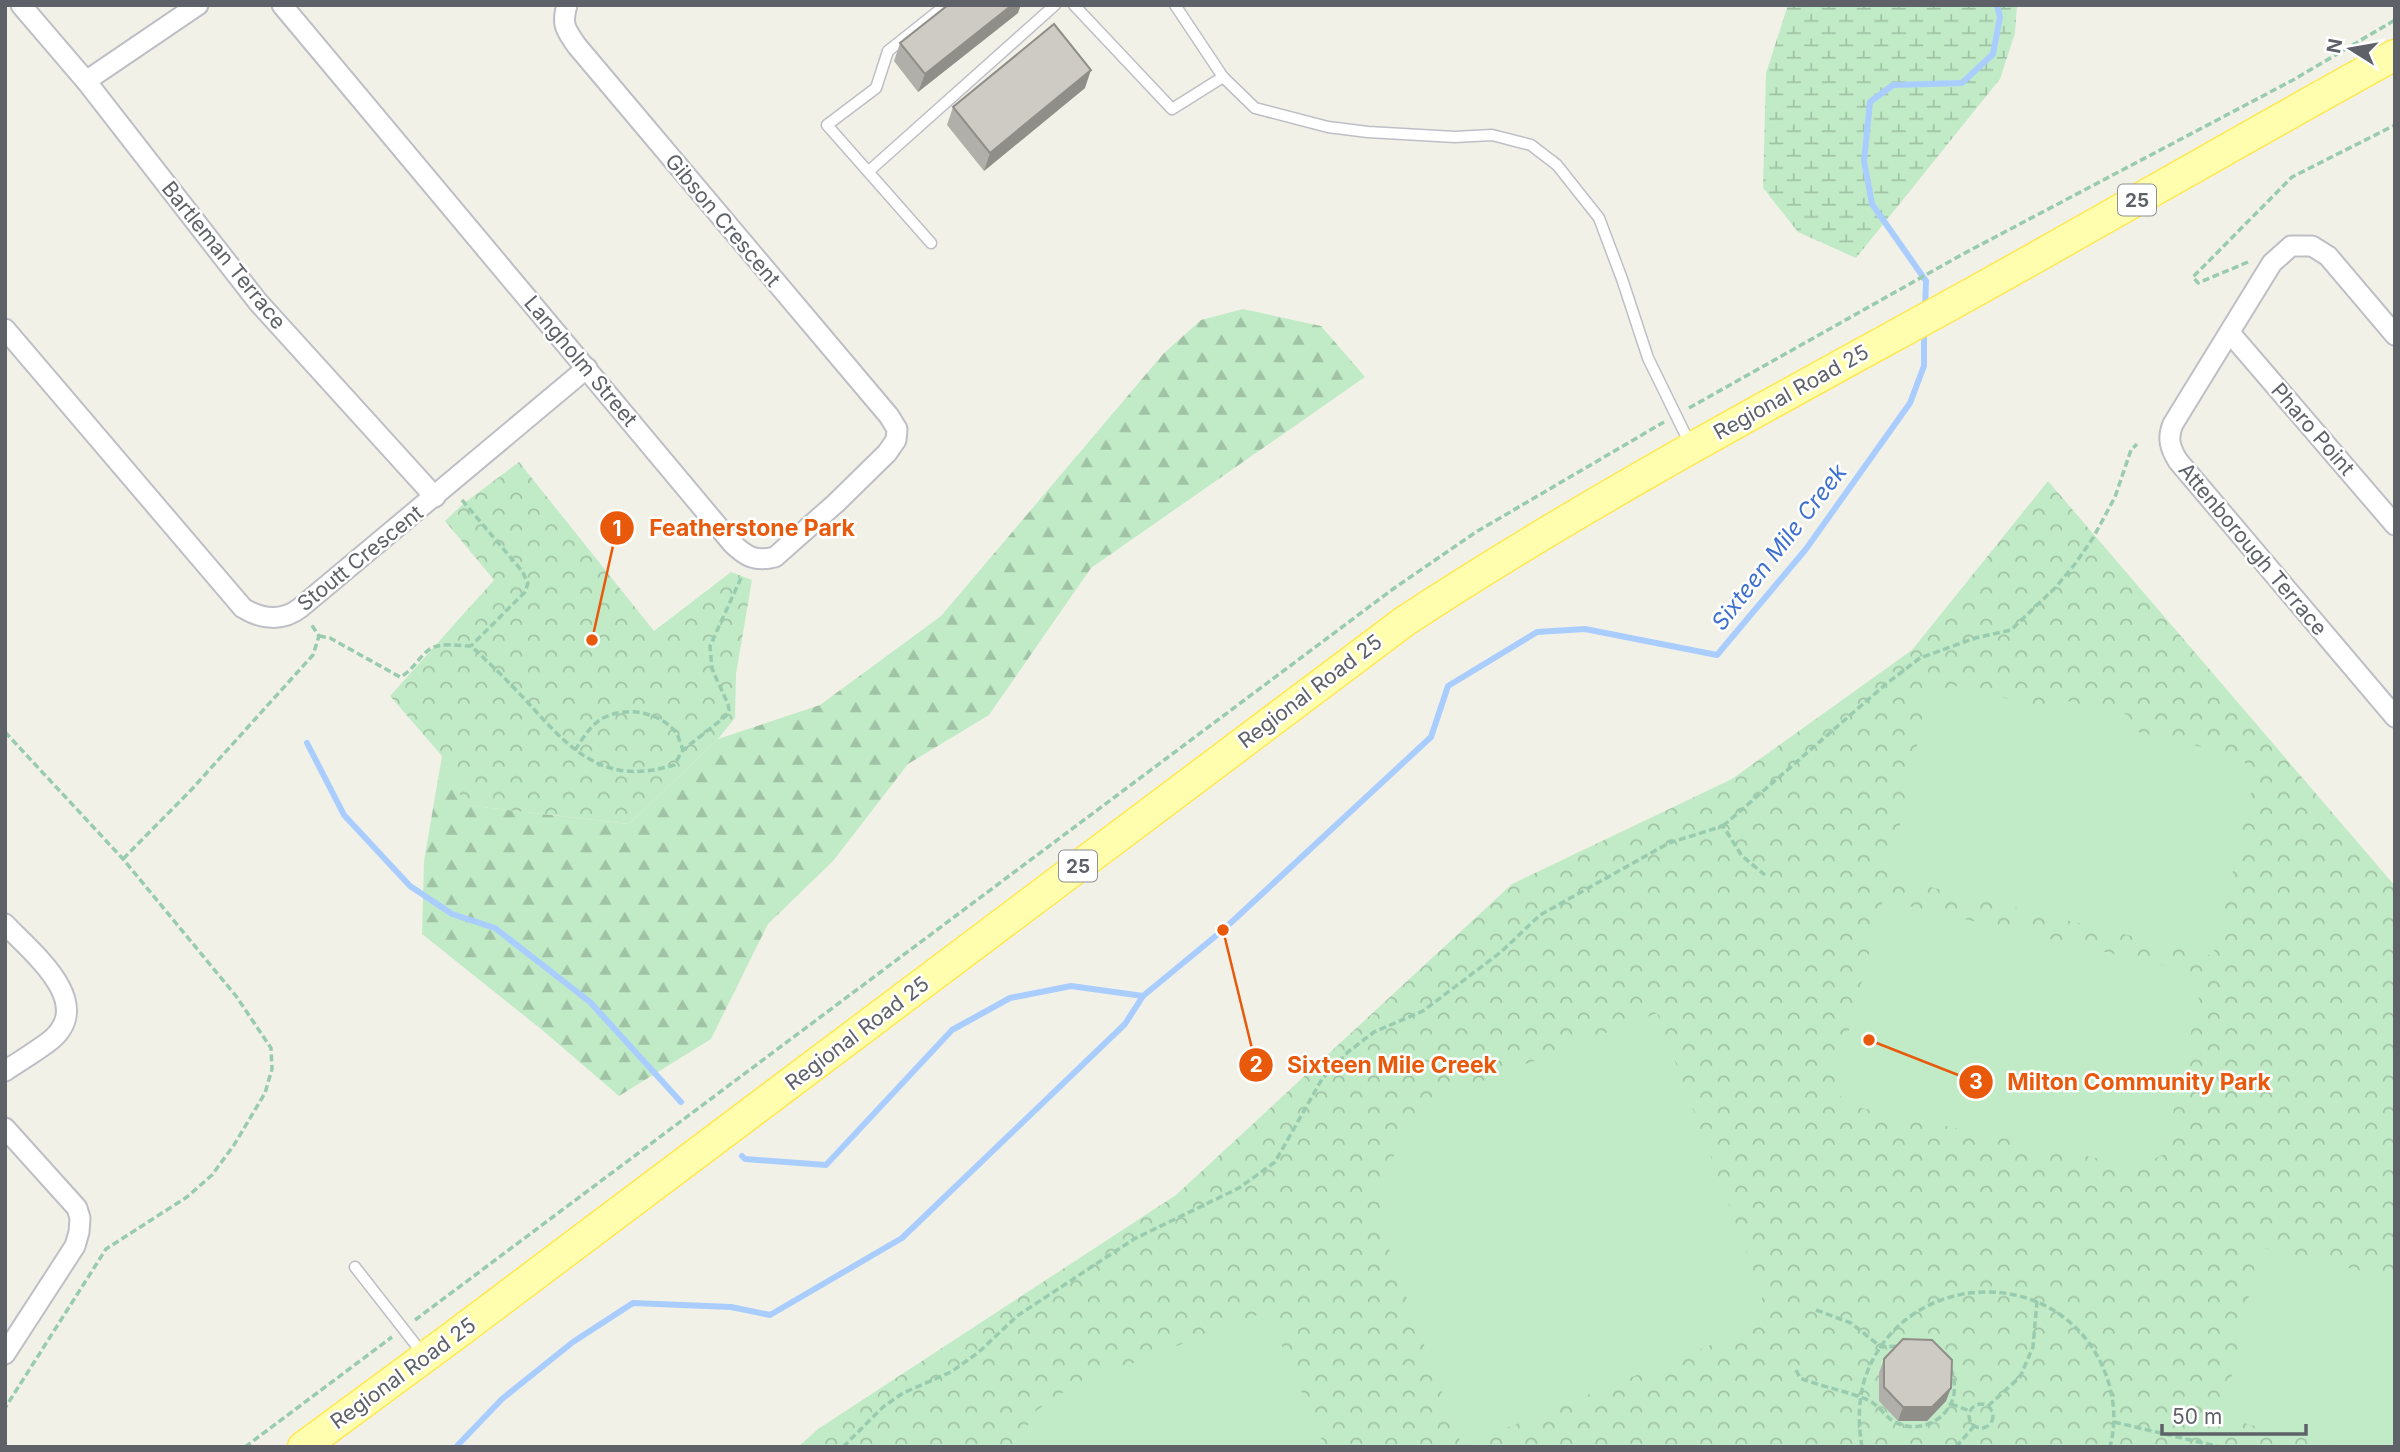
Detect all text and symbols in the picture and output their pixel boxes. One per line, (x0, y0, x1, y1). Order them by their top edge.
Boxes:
north arrow (2316, 14, 2386, 84)
text: N (2322, 37, 2347, 55)
street label: Gibson Crescent (660, 149, 786, 291)
street label: Bartleman Terrace (157, 176, 291, 334)
road number: 25 (2118, 184, 2156, 216)
street label: Langholm Street (519, 291, 643, 431)
street label: Regional Road 25 (1709, 339, 1873, 445)
street label: Pharo Point (2266, 378, 2360, 480)
water label: Sixteen Mile Creek (1705, 458, 1853, 636)
street label: Attenborough Terrace (2174, 458, 2332, 640)
street label: Stoutt Crescent (292, 500, 428, 616)
callout: Featherstone Park (600, 506, 868, 550)
text: Featherstone Park (649, 514, 855, 542)
text: 1 (612, 516, 622, 541)
street label: Regional Road 25 (1233, 629, 1387, 753)
road number: 25 (1059, 850, 1097, 881)
street label: Regional Road 25 (780, 971, 934, 1095)
callout: Sixteen Mile Creek (1238, 1043, 1511, 1087)
text: Sixteen Mile Creek (1287, 1051, 1498, 1079)
text: 2 (1249, 1052, 1263, 1077)
callout: Milton Community Park (1959, 1060, 2285, 1104)
text: Milton Community Park (2007, 1068, 2271, 1096)
text: 3 (1969, 1069, 1983, 1094)
street label: Regional Road 25 (326, 1312, 480, 1434)
scale bar (2162, 1392, 2306, 1436)
text: 50 m (2172, 1404, 2222, 1429)

